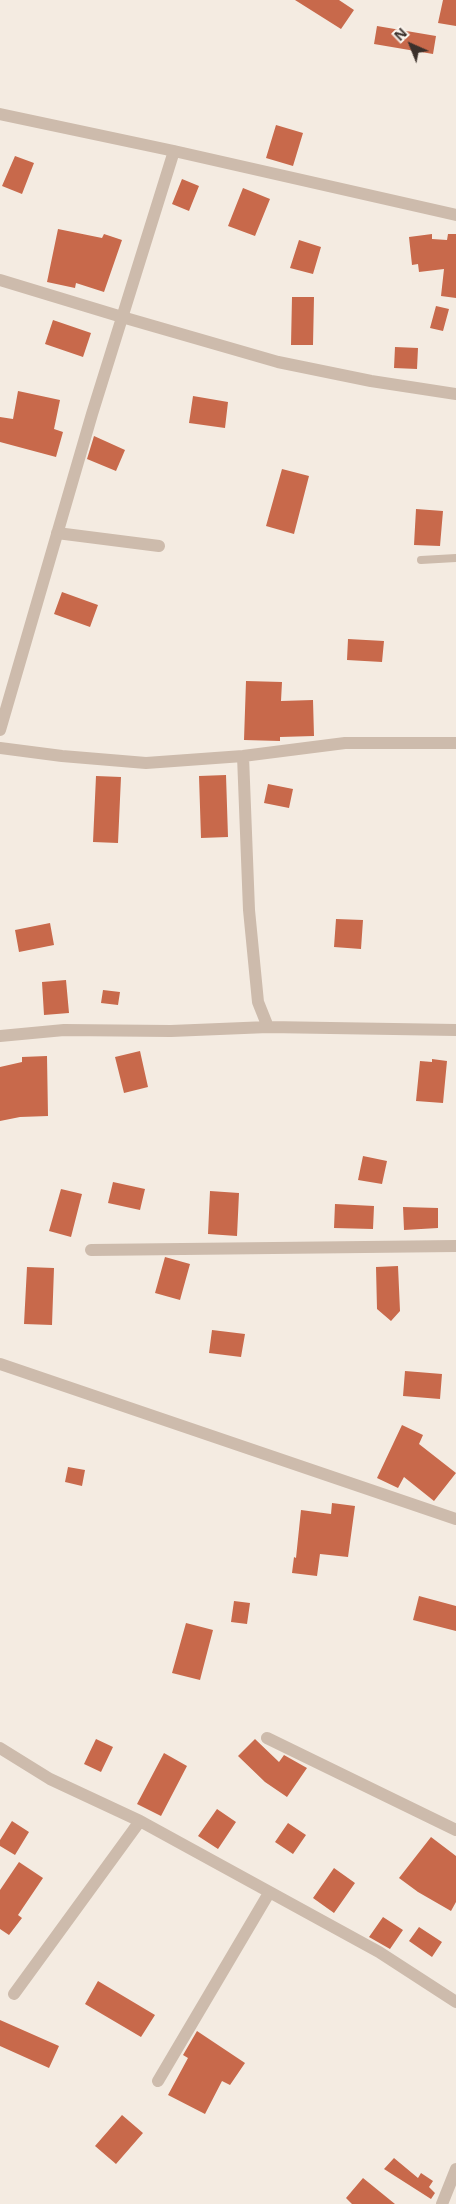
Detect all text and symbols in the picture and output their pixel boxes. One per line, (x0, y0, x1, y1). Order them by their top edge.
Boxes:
north arrow (386, 20, 436, 70)
text: N (390, 23, 411, 45)

